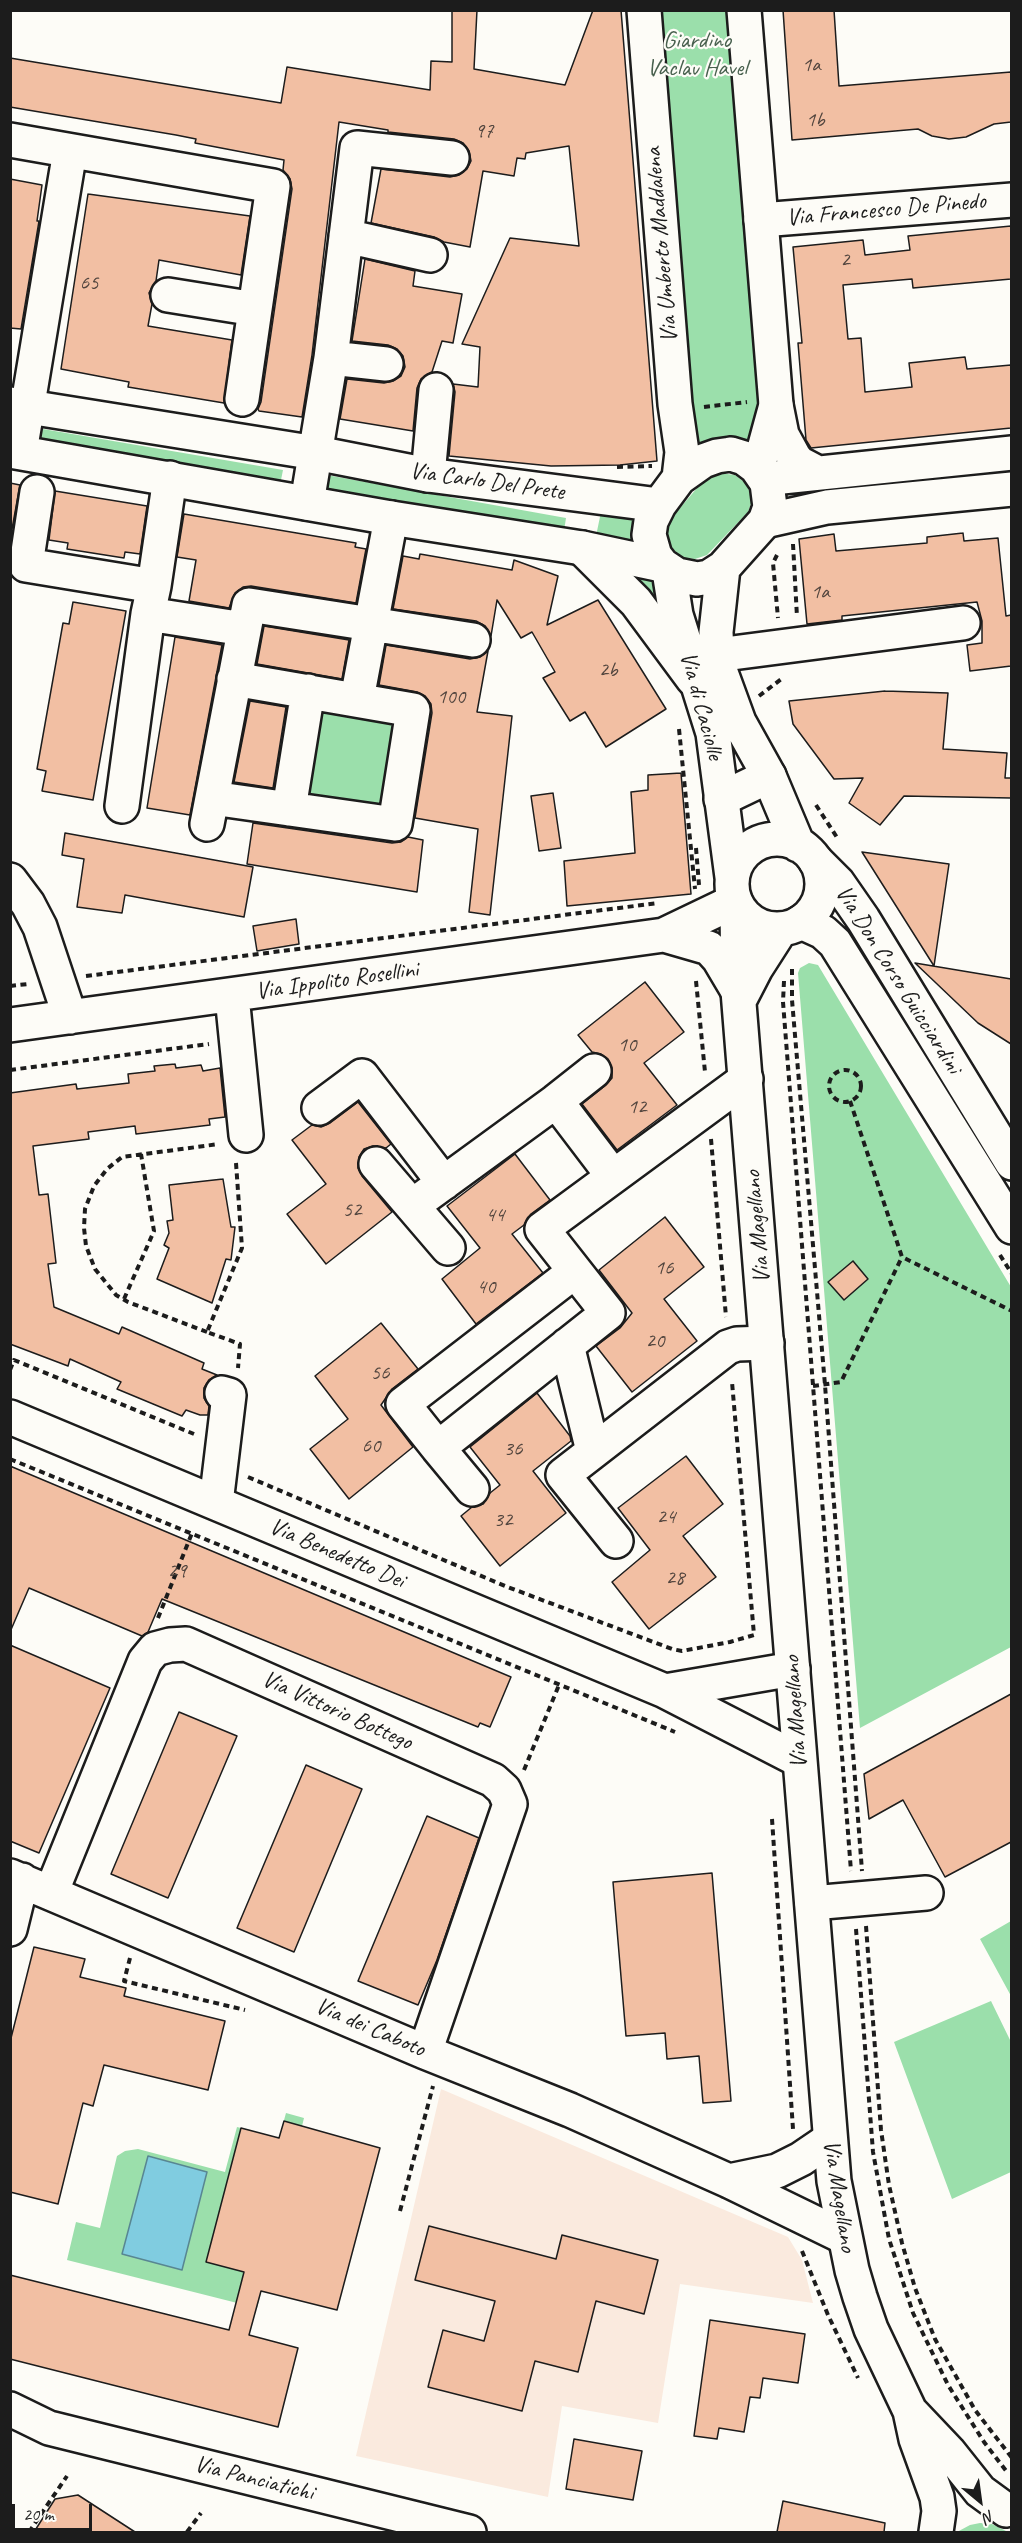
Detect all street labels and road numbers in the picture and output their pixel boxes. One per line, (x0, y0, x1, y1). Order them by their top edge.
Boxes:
street label: Via Umberto Maddalena (639, 146, 685, 344)
street label: Via Francesco De Pinedo (785, 187, 987, 233)
street label: Via Carlo Del Prete (408, 457, 566, 507)
street label: Via di Caciolle (673, 649, 729, 763)
street label: Via Don Corso Guicciardini (828, 881, 968, 1079)
street label: Via Ippolito Rosellini (254, 955, 420, 1007)
street label: Via Magellano (739, 1169, 777, 1285)
street label: Via Benedetto Dei (265, 1513, 409, 1595)
street label: Via Magellano (778, 1655, 814, 1769)
street label: Via Vittorio Bottego (257, 1665, 417, 1757)
street label: Via dei Caboto (311, 1992, 429, 2064)
street label: Via Magellano (816, 2138, 862, 2254)
street label: Via Panciatichi (191, 2450, 317, 2508)

